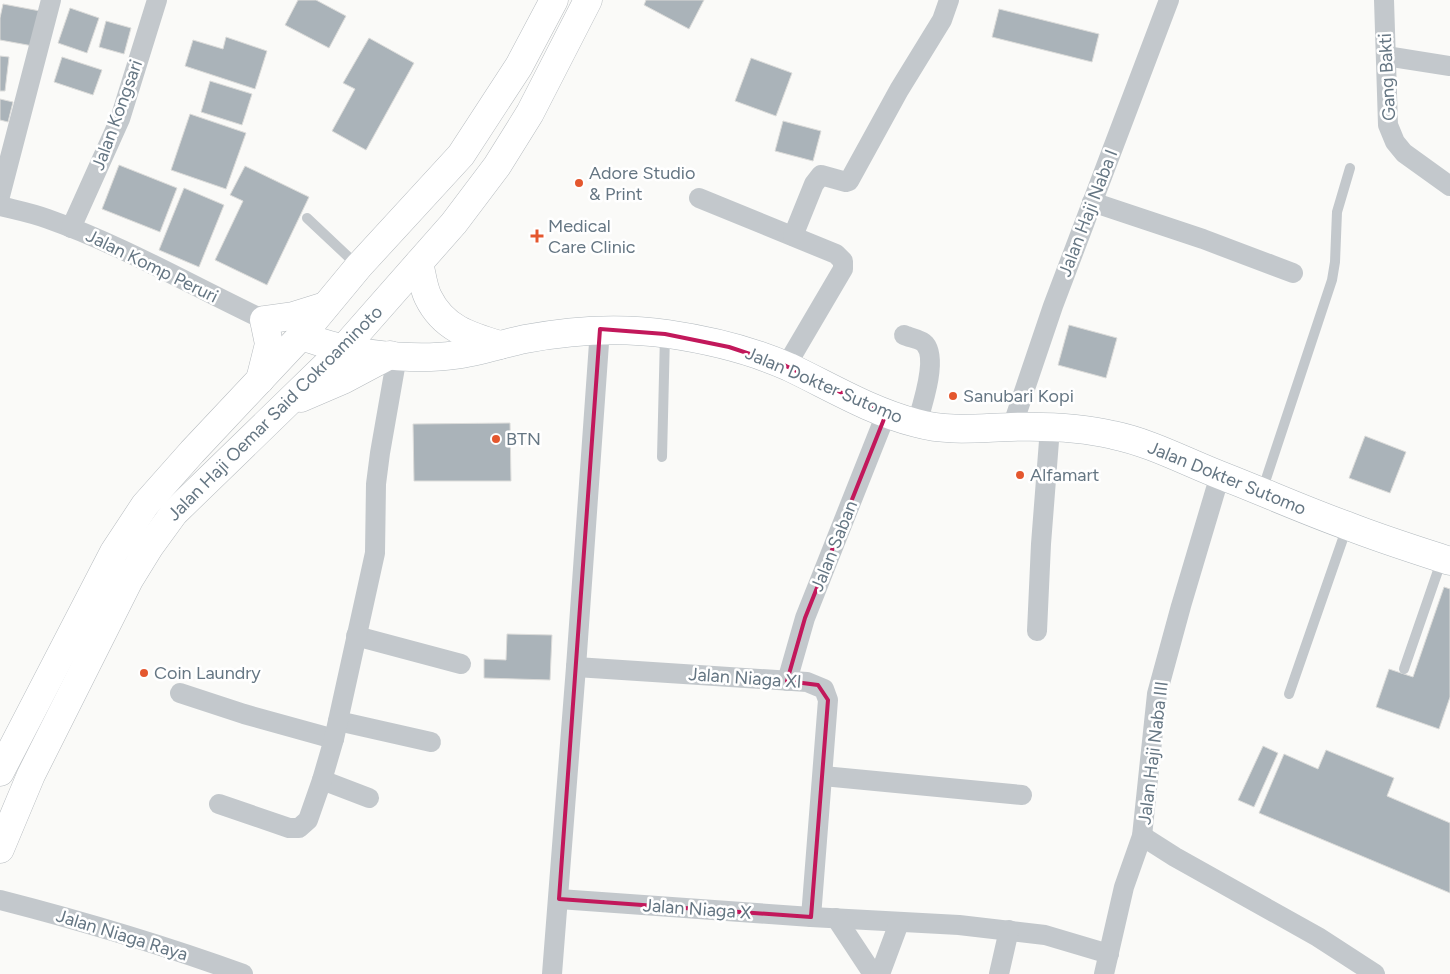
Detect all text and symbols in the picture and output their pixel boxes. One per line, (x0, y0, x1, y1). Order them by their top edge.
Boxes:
street label: Gang Bakti (1374, 33, 1400, 121)
street label: Jalan Kongsari (87, 57, 147, 173)
street label: Jalan Haji Naba I (1054, 146, 1122, 280)
place label: Adore Studio & Print (589, 162, 695, 205)
marker: Adore Studio & Print (573, 177, 585, 189)
place label: Medical Care Clinic (548, 215, 636, 258)
street label: Jalan Komp Peruri (82, 225, 222, 307)
marker: Medical Care Clinic (530, 229, 544, 243)
street label: Jalan Haji Oemar Said Cokroaminoto (163, 301, 387, 525)
street label: Jalan Dokter Sutomo (742, 342, 906, 428)
place label: Sanubari Kopi (963, 385, 1074, 407)
marker: Sanubari Kopi (947, 390, 959, 402)
place label: BTN (506, 428, 541, 450)
marker: BTN (490, 433, 502, 445)
street label: Jalan Dokter Sutomo (1145, 436, 1309, 520)
place label: Alfamart (1030, 464, 1099, 486)
marker: Alfamart (1014, 469, 1026, 481)
street label: Jalan Saban (806, 497, 862, 595)
place label: Coin Laundry (154, 662, 261, 684)
street label: Jalan Niaga XI (688, 663, 802, 693)
marker: Coin Laundry (138, 667, 150, 679)
street label: Jalan Haji Naba III (1133, 680, 1173, 826)
street label: Jalan Niaga X (642, 894, 752, 924)
street label: Jalan Niaga Raya (54, 905, 190, 965)

